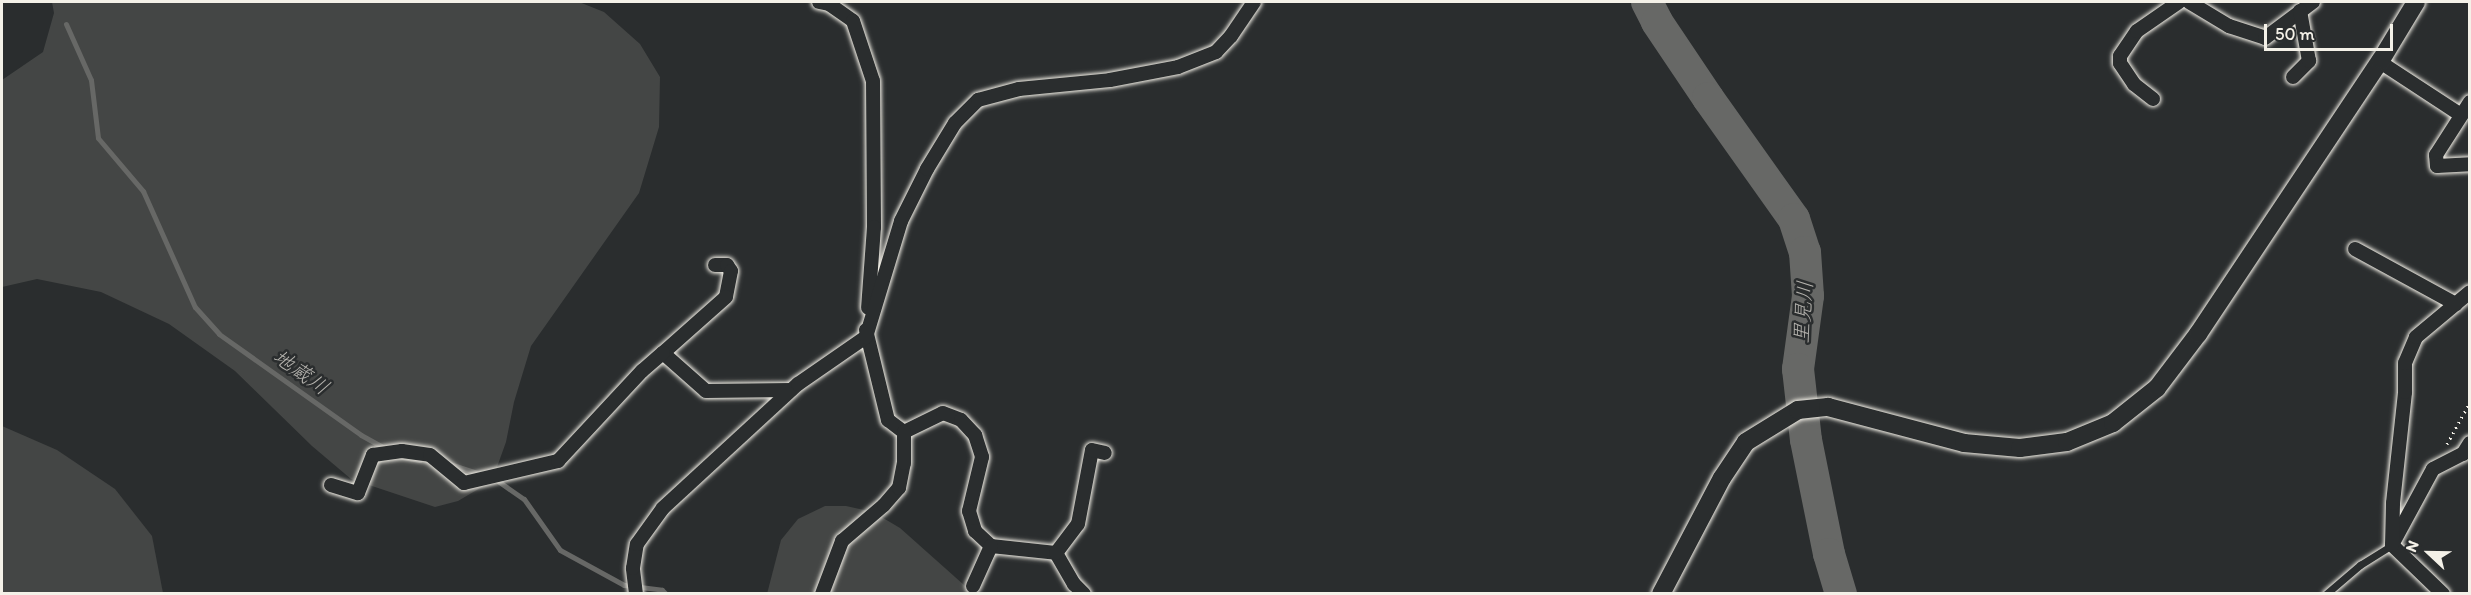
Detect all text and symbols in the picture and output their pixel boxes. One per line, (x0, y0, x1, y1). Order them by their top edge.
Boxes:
scale bar (2267, 12, 2396, 50)
text: 50 m (2275, 23, 2315, 45)
water label: 里見川 (1788, 280, 1818, 344)
water label: 地蔵川 (268, 344, 334, 400)
north arrow (2399, 523, 2459, 583)
text: N (2401, 537, 2423, 555)

